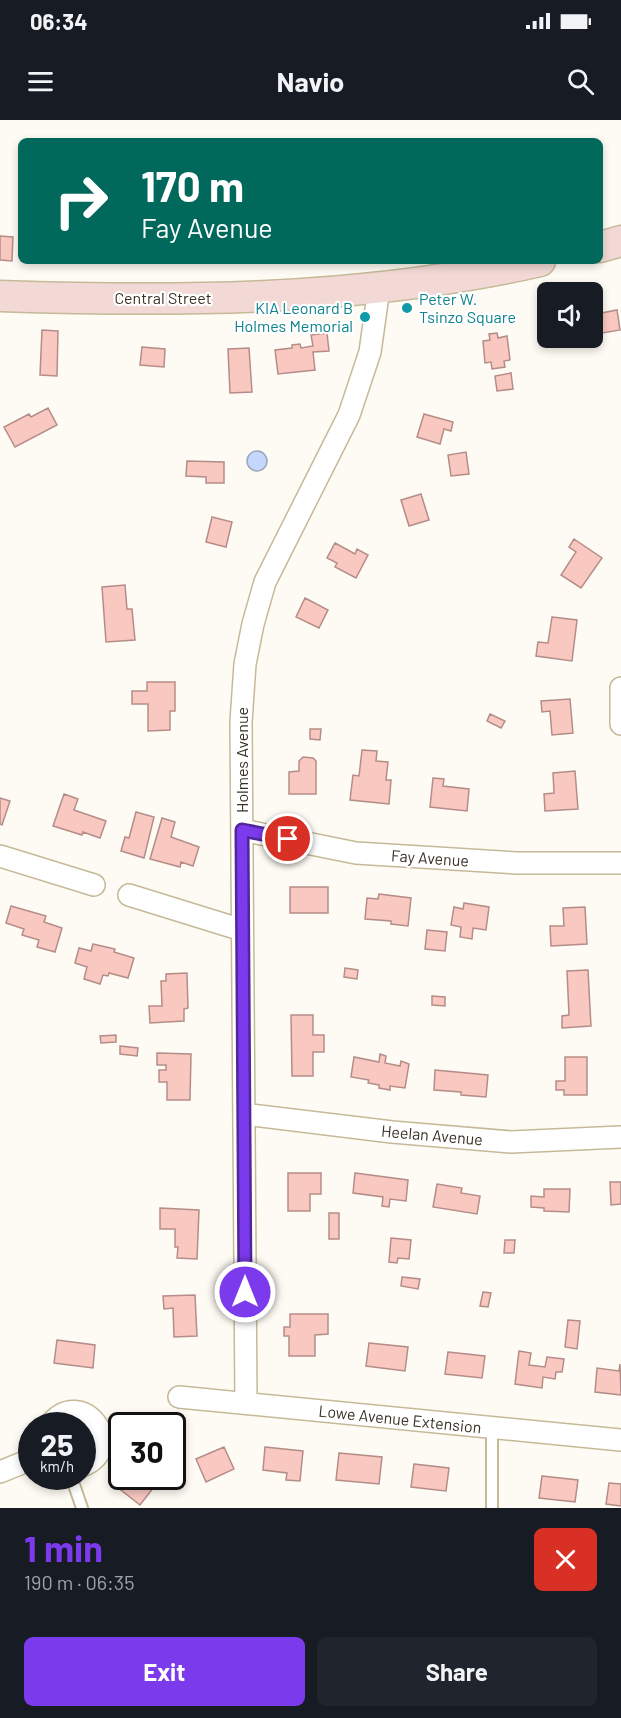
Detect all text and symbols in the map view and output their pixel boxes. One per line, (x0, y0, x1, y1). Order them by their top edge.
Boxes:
text: 06:34 (30, 8, 88, 34)
icon: menu (24, 65, 57, 98)
text: Navio (277, 65, 344, 97)
icon: search (564, 65, 597, 98)
text: 170 m (141, 160, 244, 210)
icon: right (42, 162, 120, 240)
text: Fay Avenue (141, 211, 273, 243)
map controls (537, 282, 603, 348)
button: sound (537, 282, 603, 348)
street label: Central Street (114, 288, 212, 307)
place label: Peter W. Tsinzo Square (419, 289, 516, 326)
place label: KIA Leonard B Holmes Memorial (234, 298, 353, 335)
marker: Peter W. Tsinzo Square (400, 301, 414, 315)
marker: KIA Leonard B Holmes Memorial (358, 310, 372, 324)
street label: Holmes Avenue (232, 707, 251, 813)
pin (262, 813, 313, 864)
icon: arrive (271, 822, 304, 855)
street label: Fay Avenue (390, 845, 470, 870)
street label: Heelan Avenue (380, 1121, 484, 1148)
position arrow (213, 1260, 277, 1324)
street label: Lowe Avenue Extension (318, 1400, 482, 1437)
speed limit sign: 30 (108, 1412, 186, 1490)
text: 25 (41, 1426, 73, 1462)
text: km/h (40, 1457, 74, 1475)
text: 1 min (24, 1526, 103, 1569)
button: close (534, 1528, 597, 1591)
text: 190 m · 06:35 (24, 1570, 134, 1594)
button: Exit (24, 1637, 305, 1706)
button: Share (317, 1637, 597, 1706)

